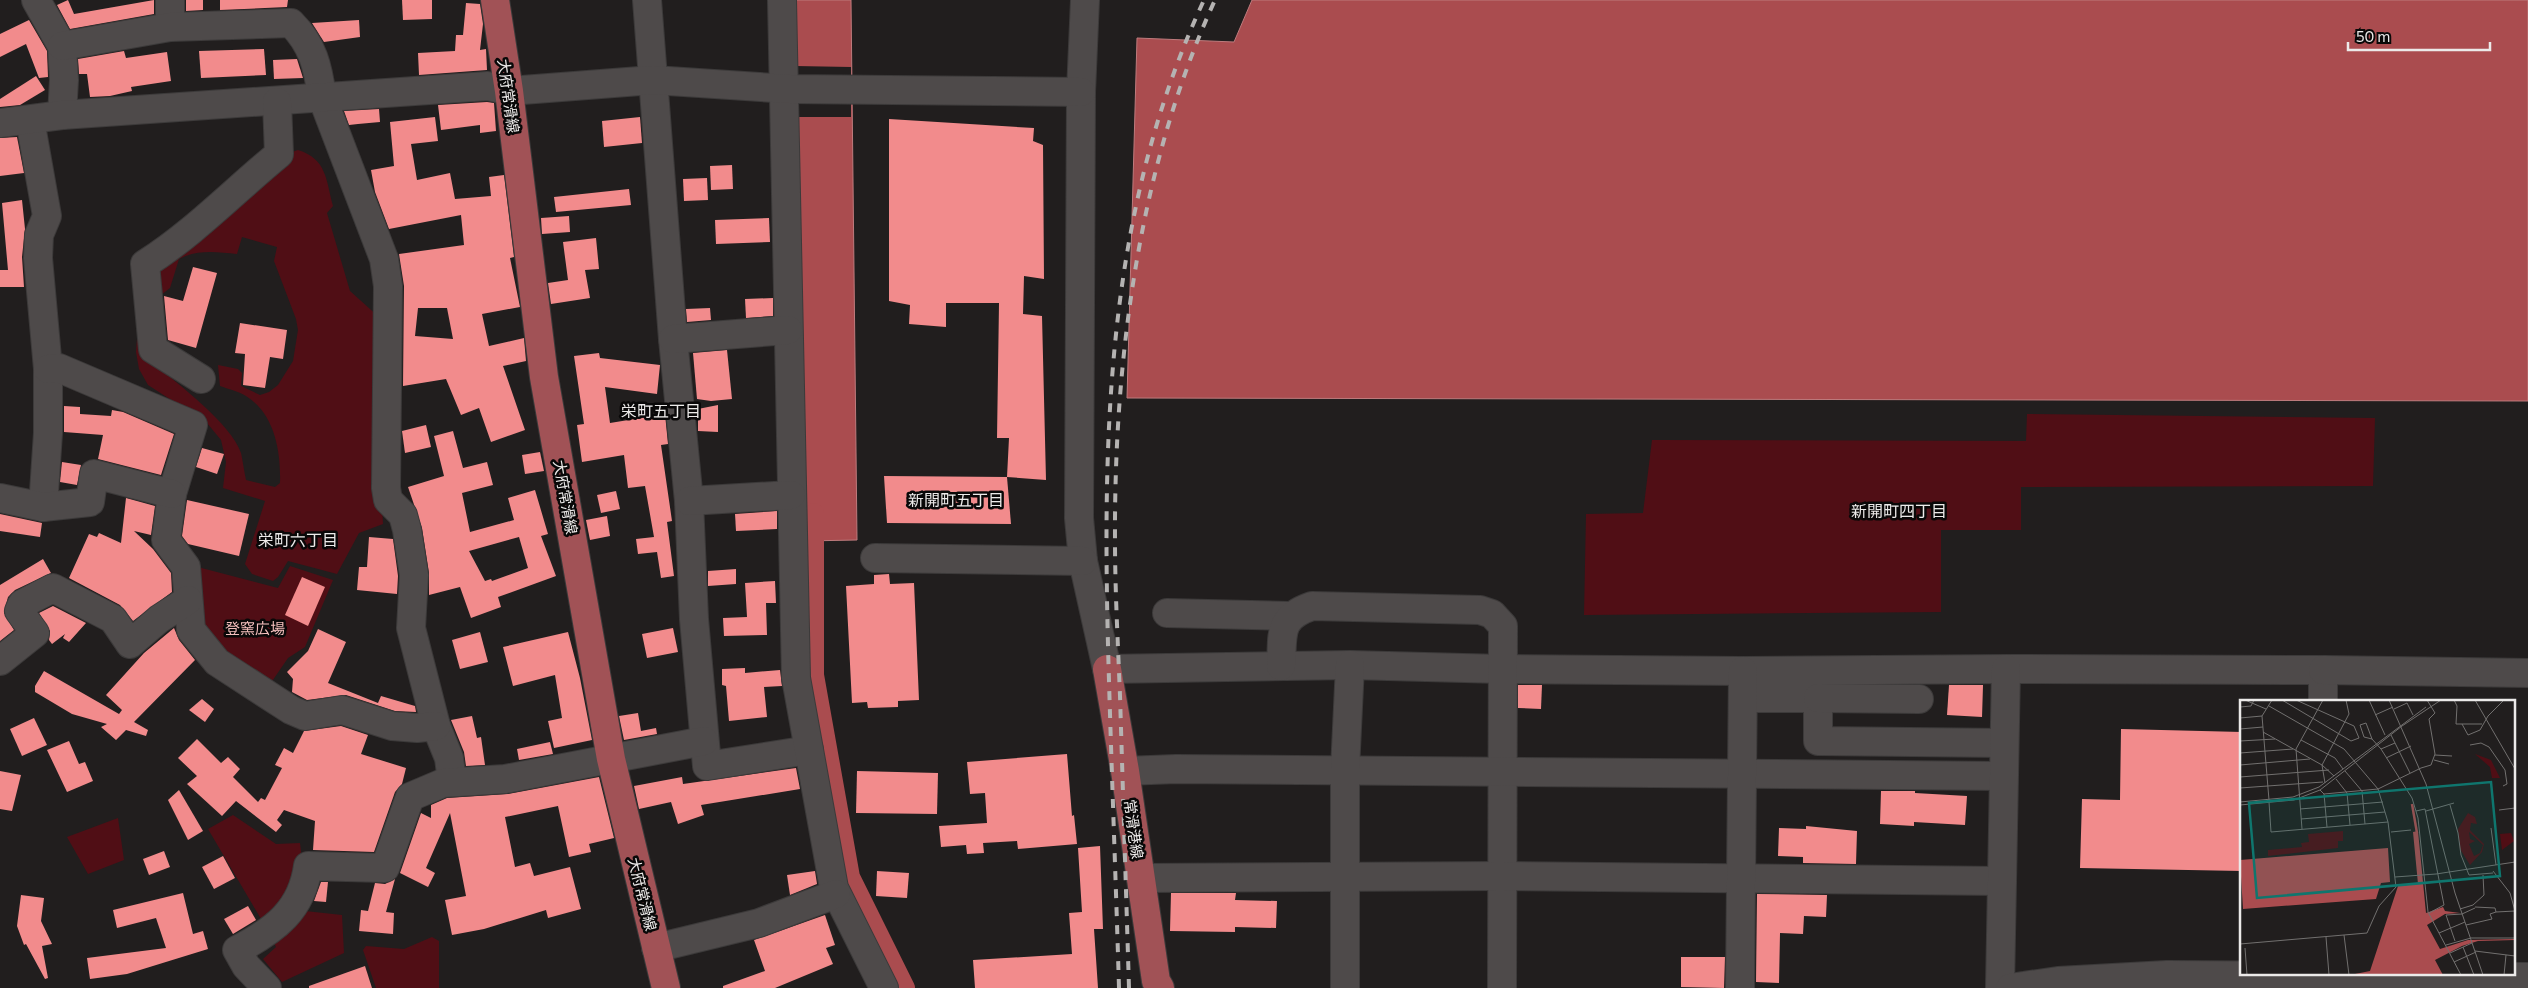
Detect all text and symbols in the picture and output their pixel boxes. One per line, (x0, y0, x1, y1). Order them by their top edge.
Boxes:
scale bar (2348, 20, 2490, 52)
text: 50 m (2356, 27, 2390, 45)
street label: 大府常滑線 (495, 58, 523, 134)
district label: 栄町五丁目 (621, 401, 701, 420)
street label: 大府常滑線 (551, 458, 581, 536)
district label: 新開町五丁目 (908, 490, 1004, 509)
district label: 新開町四丁目 (1851, 501, 1947, 520)
district label: 栄町六丁目 (258, 530, 338, 549)
park label: 登窯広場 (225, 619, 285, 637)
inset map (2240, 700, 2516, 976)
street label: 常滑港線 (1121, 798, 1147, 860)
street label: 大府常滑線 (625, 855, 661, 933)

